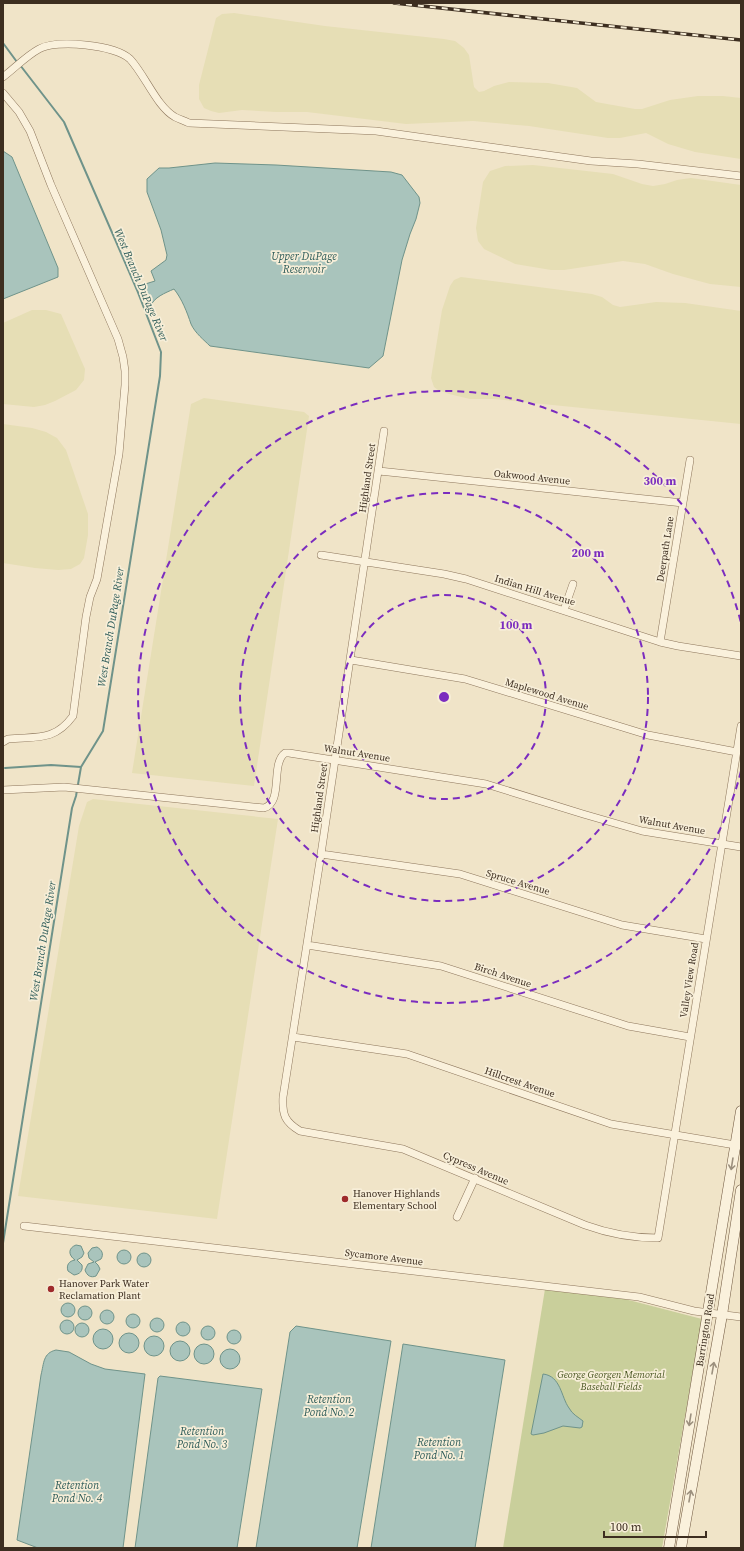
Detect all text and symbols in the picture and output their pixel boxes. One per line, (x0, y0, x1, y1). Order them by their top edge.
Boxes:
water label: West Branch DuPage River (110, 226, 172, 344)
water label: Upper DuPage Reservoir (271, 249, 337, 277)
street label: Highland Street (356, 442, 378, 513)
street label: Oakwood Avenue (493, 467, 571, 487)
text: 300 m (644, 473, 677, 489)
street label: Deerpath Lane (653, 515, 677, 583)
text: 200 m (572, 545, 605, 561)
water label: West Branch DuPage River (94, 565, 128, 688)
street label: Indian Hill Avenue (493, 572, 577, 608)
text: 100 m (500, 617, 533, 633)
street label: Maplewood Avenue (504, 675, 590, 713)
centre of rings (437, 690, 451, 704)
street label: Walnut Avenue (323, 741, 391, 765)
street label: Highland Street (308, 762, 330, 833)
street label: Walnut Avenue (638, 813, 706, 837)
street label: Spruce Avenue (485, 866, 551, 898)
water label: West Branch DuPage River (26, 879, 60, 1002)
street label: Valley View Road (677, 941, 701, 1019)
street label: Birch Avenue (473, 960, 533, 990)
street label: Hillcrest Avenue (483, 1064, 557, 1100)
street label: Cypress Avenue (441, 1148, 511, 1188)
one-way arrow (728, 1157, 736, 1170)
place label: Hanover Highlands Elementary School (353, 1187, 440, 1212)
marker: Hanover Highlands Elementary School (340, 1194, 350, 1204)
street label: Sycamore Avenue (344, 1246, 424, 1268)
place label: Hanover Park Water Reclamation Plant (59, 1277, 150, 1302)
marker: Hanover Park Water Reclamation Plant (46, 1284, 56, 1294)
street label: Barrington Road (693, 1292, 717, 1367)
one-way arrow (709, 1362, 717, 1375)
park label: George Georgen Memorial Baseball Fields (557, 1368, 665, 1393)
water label: Retention Pond No. 2 (303, 1392, 355, 1420)
one-way arrow (686, 1413, 694, 1426)
water label: Retention Pond No. 3 (176, 1424, 228, 1452)
water label: Retention Pond No. 1 (413, 1435, 464, 1463)
water label: Retention Pond No. 4 (51, 1478, 103, 1506)
one-way arrow (686, 1490, 694, 1503)
scale bar (604, 1513, 706, 1539)
text: 100 m (610, 1519, 642, 1535)

